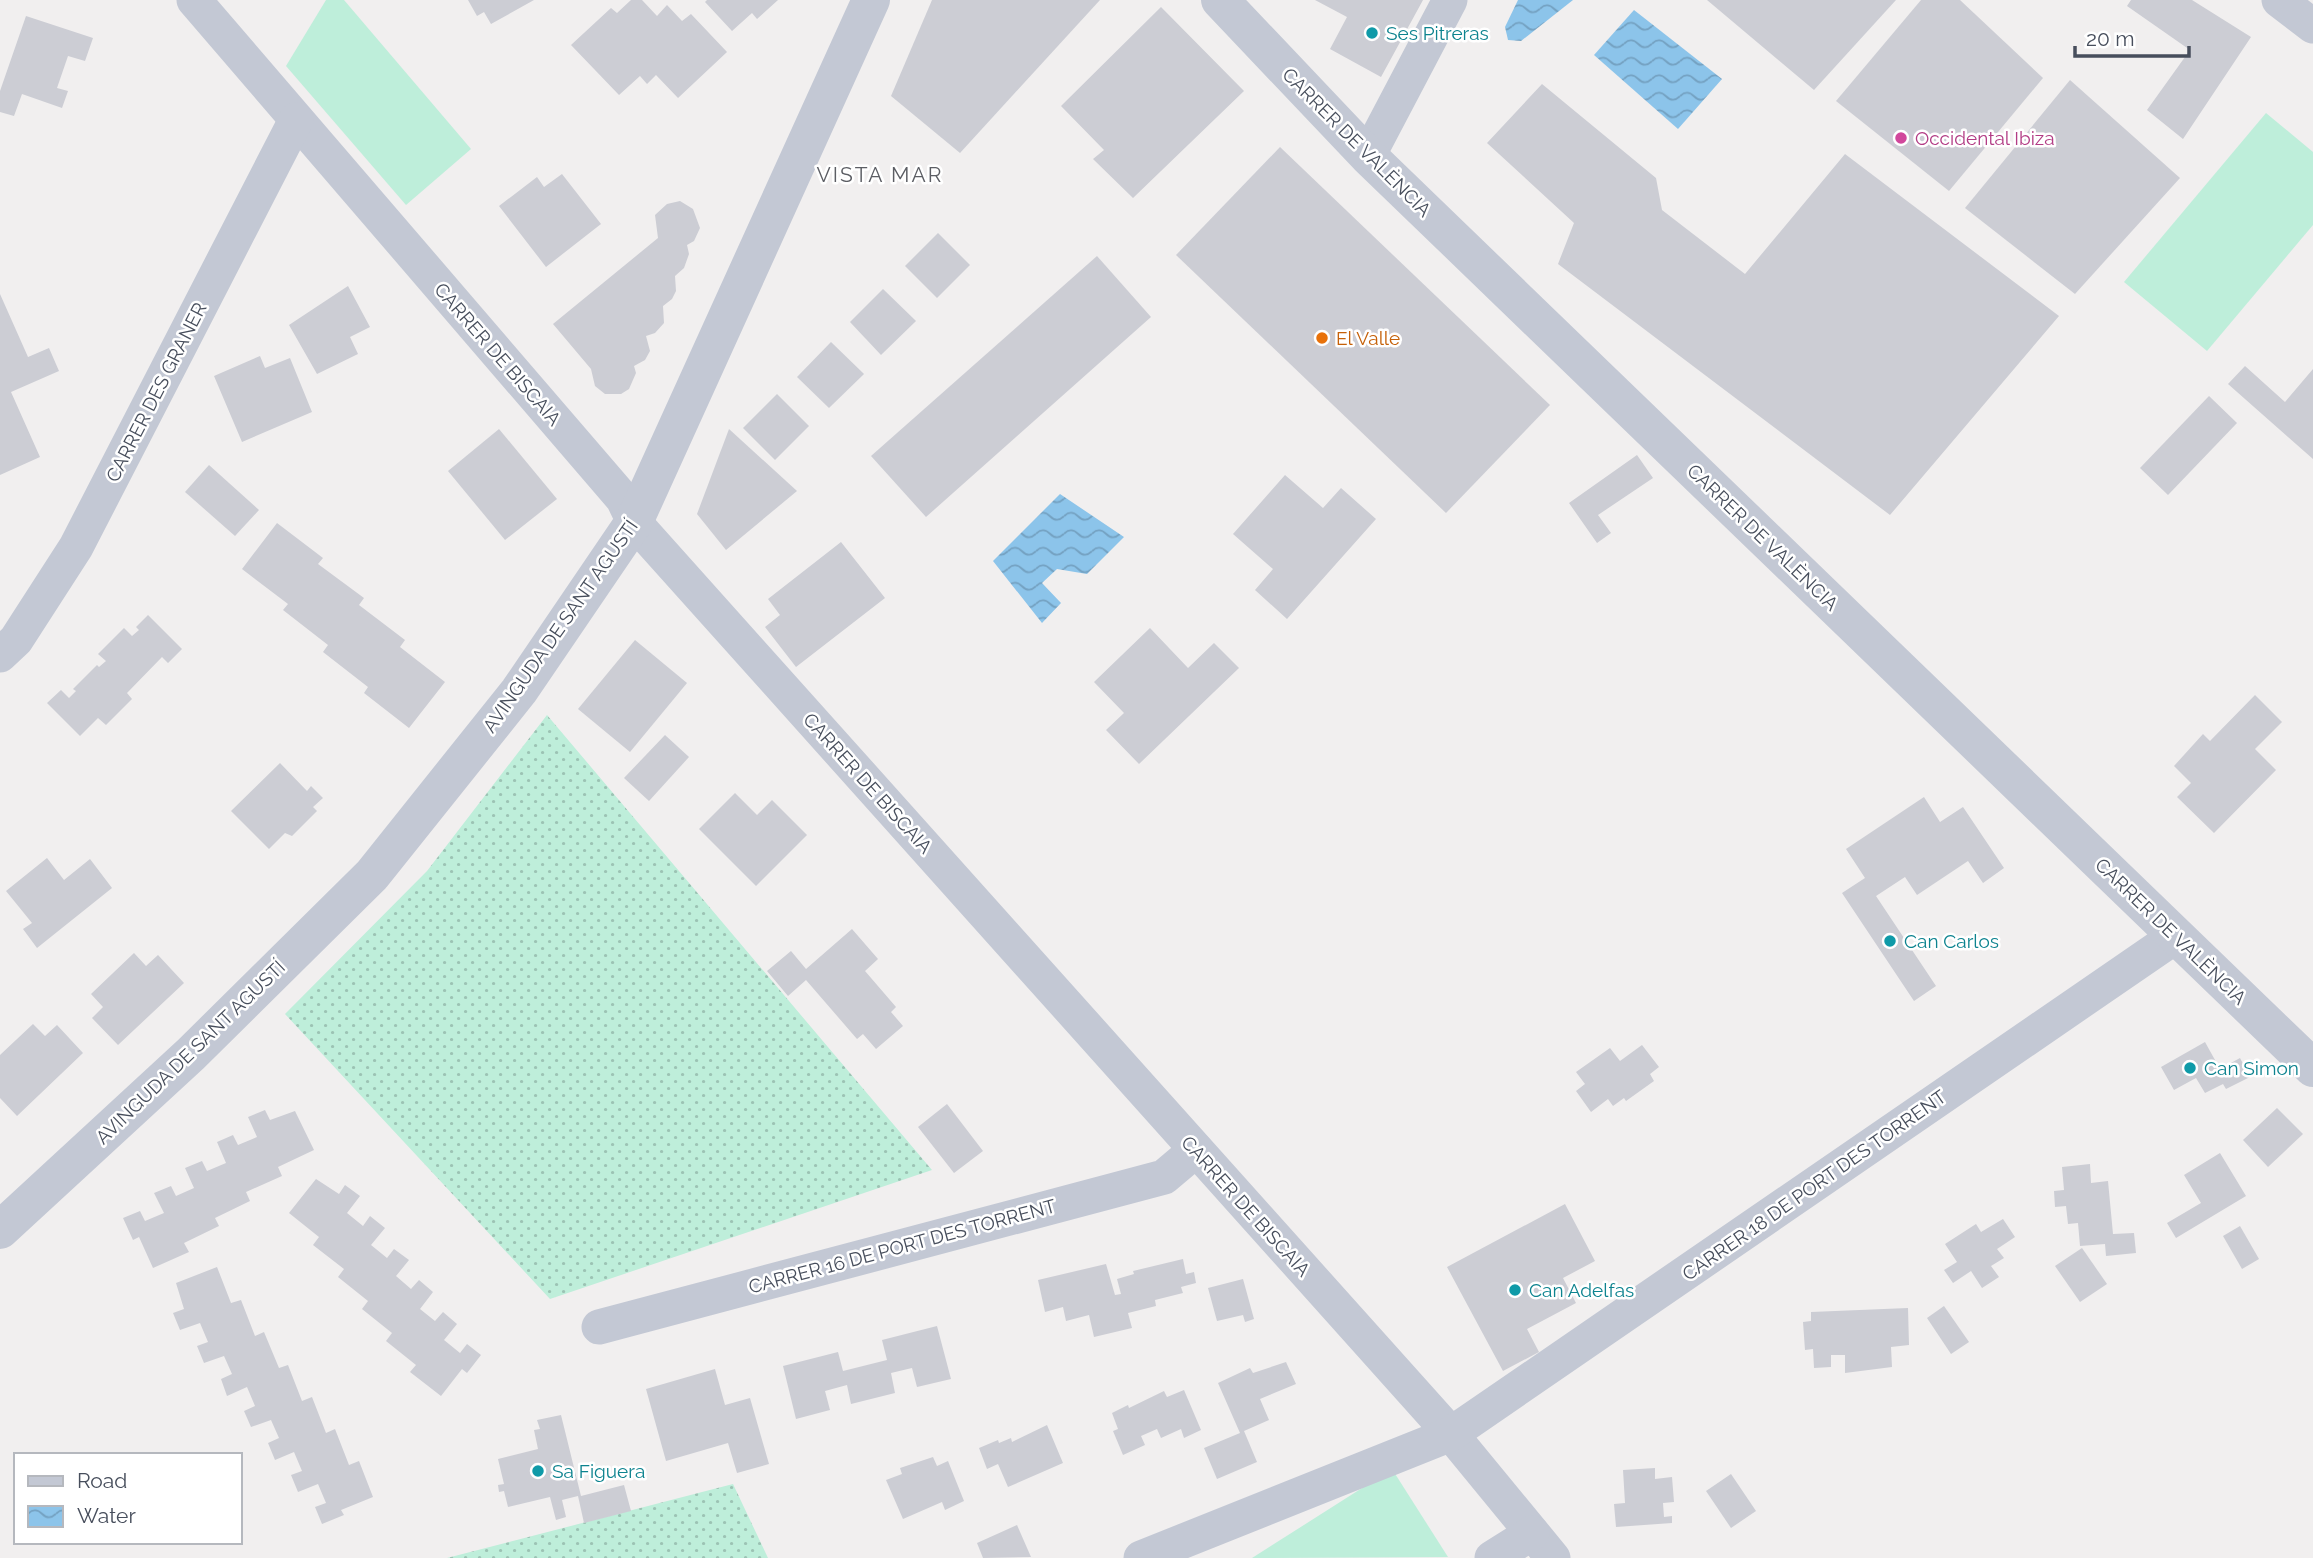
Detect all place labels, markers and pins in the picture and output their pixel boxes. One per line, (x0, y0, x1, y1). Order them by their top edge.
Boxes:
place label: Ses Pitreras (1386, 22, 1489, 44)
marker: Ses Pitreras (1364, 25, 1380, 41)
place label: Occidental Ibiza (1915, 127, 2055, 149)
marker: Occidental Ibiza (1893, 130, 1909, 146)
place label: El Valle (1336, 327, 1400, 349)
marker: El Valle (1314, 330, 1330, 346)
place label: Can Carlos (1904, 930, 1999, 952)
marker: Can Carlos (1882, 933, 1898, 949)
place label: Can Simon (2204, 1057, 2299, 1079)
marker: Can Simon (2182, 1060, 2198, 1076)
place label: Can Adelfas (1529, 1279, 1634, 1301)
marker: Can Adelfas (1507, 1282, 1523, 1298)
place label: Sa Figuera (552, 1460, 645, 1482)
marker: Sa Figuera (530, 1463, 546, 1479)

